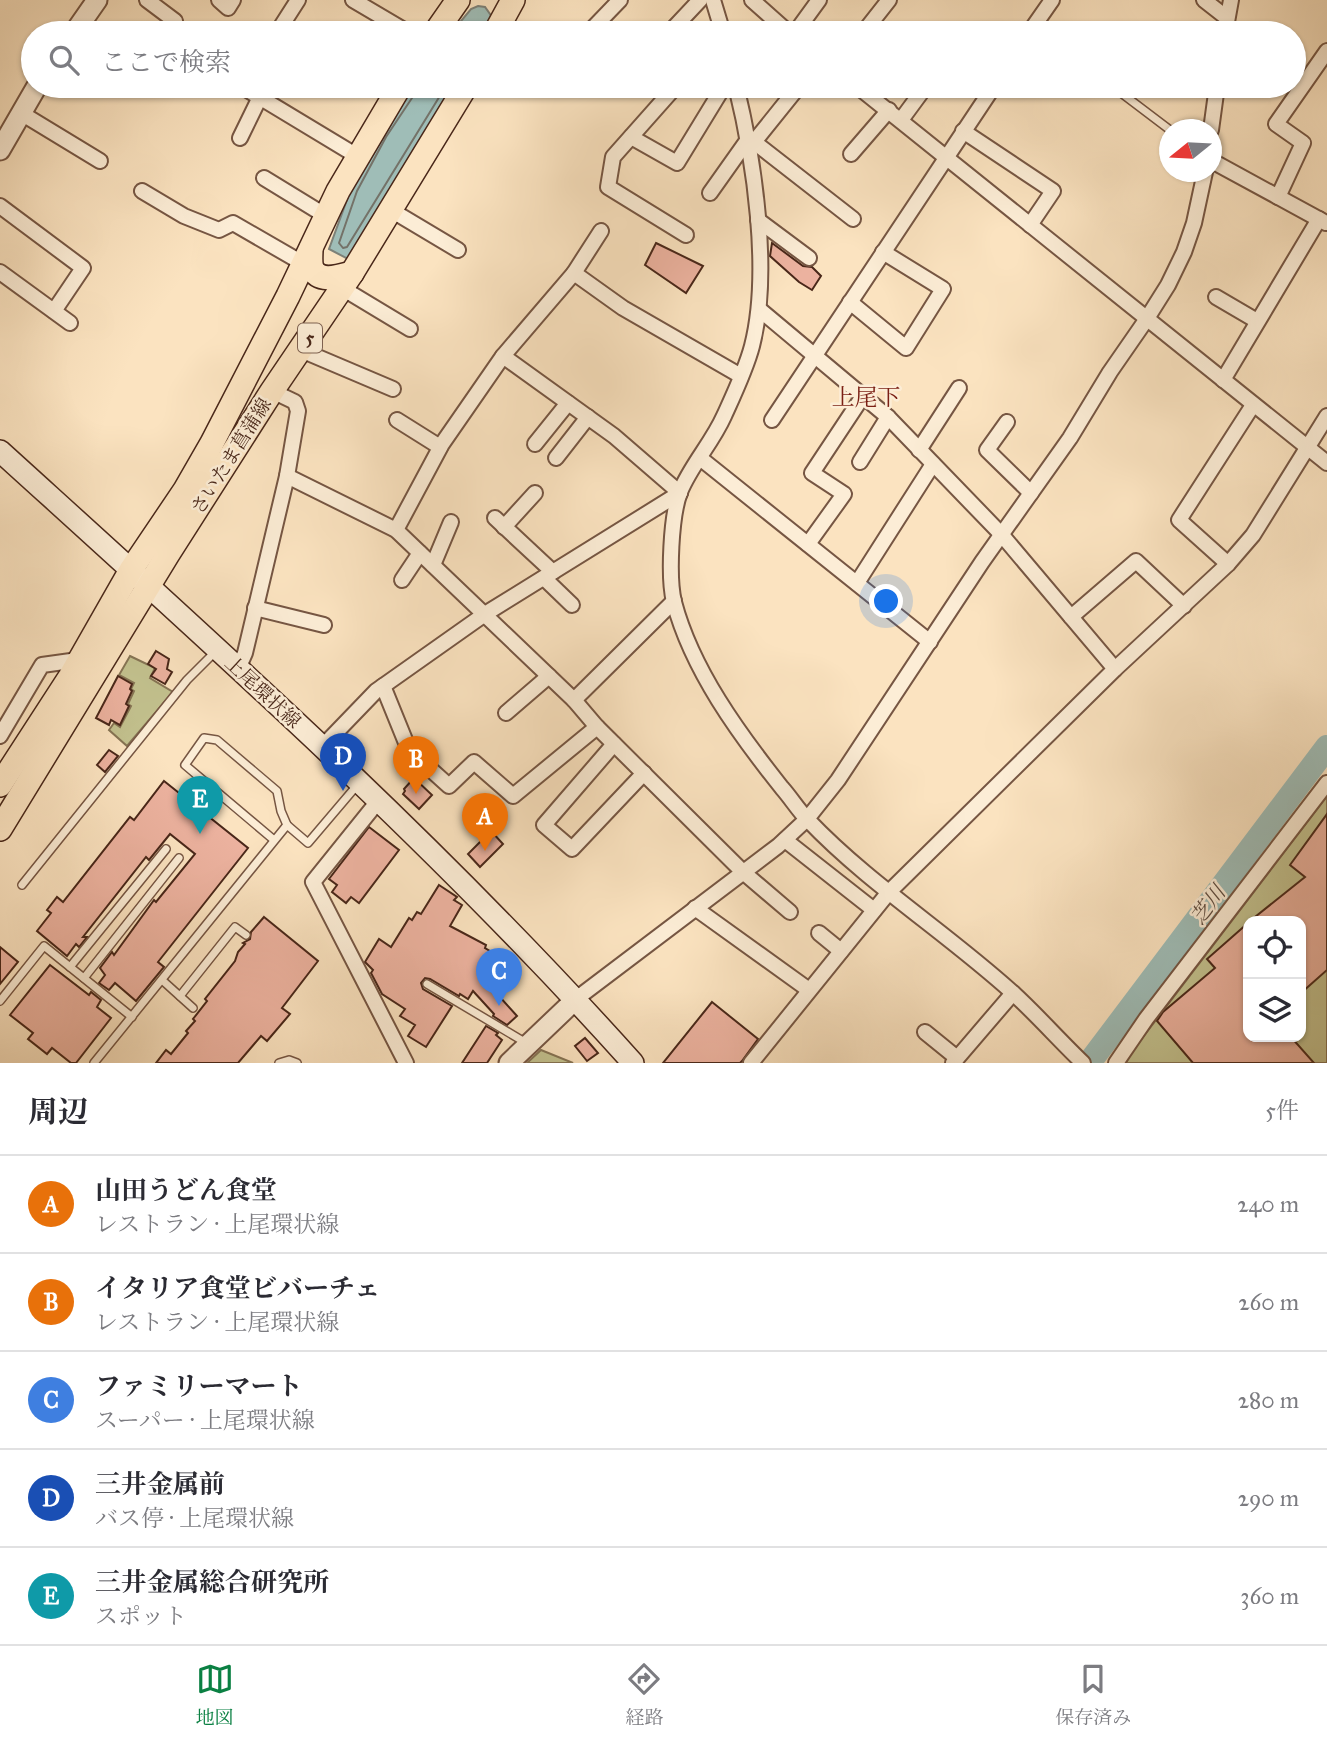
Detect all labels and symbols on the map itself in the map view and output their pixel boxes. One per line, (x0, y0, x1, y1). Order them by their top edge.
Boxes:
north arrow (1159, 119, 1222, 182)
road number: 5 (298, 324, 322, 352)
district label: 上尾下 (832, 383, 901, 411)
street label: さいたま菖蒲線 (186, 394, 276, 518)
your location (869, 584, 903, 618)
street label: 上尾環状線 (220, 651, 306, 733)
pin: D (320, 733, 366, 791)
pin: B (393, 736, 439, 794)
pin: E (177, 776, 223, 834)
pin: A (462, 793, 508, 851)
water label: 芝川 (1185, 879, 1232, 930)
pin: C (476, 948, 522, 1006)

